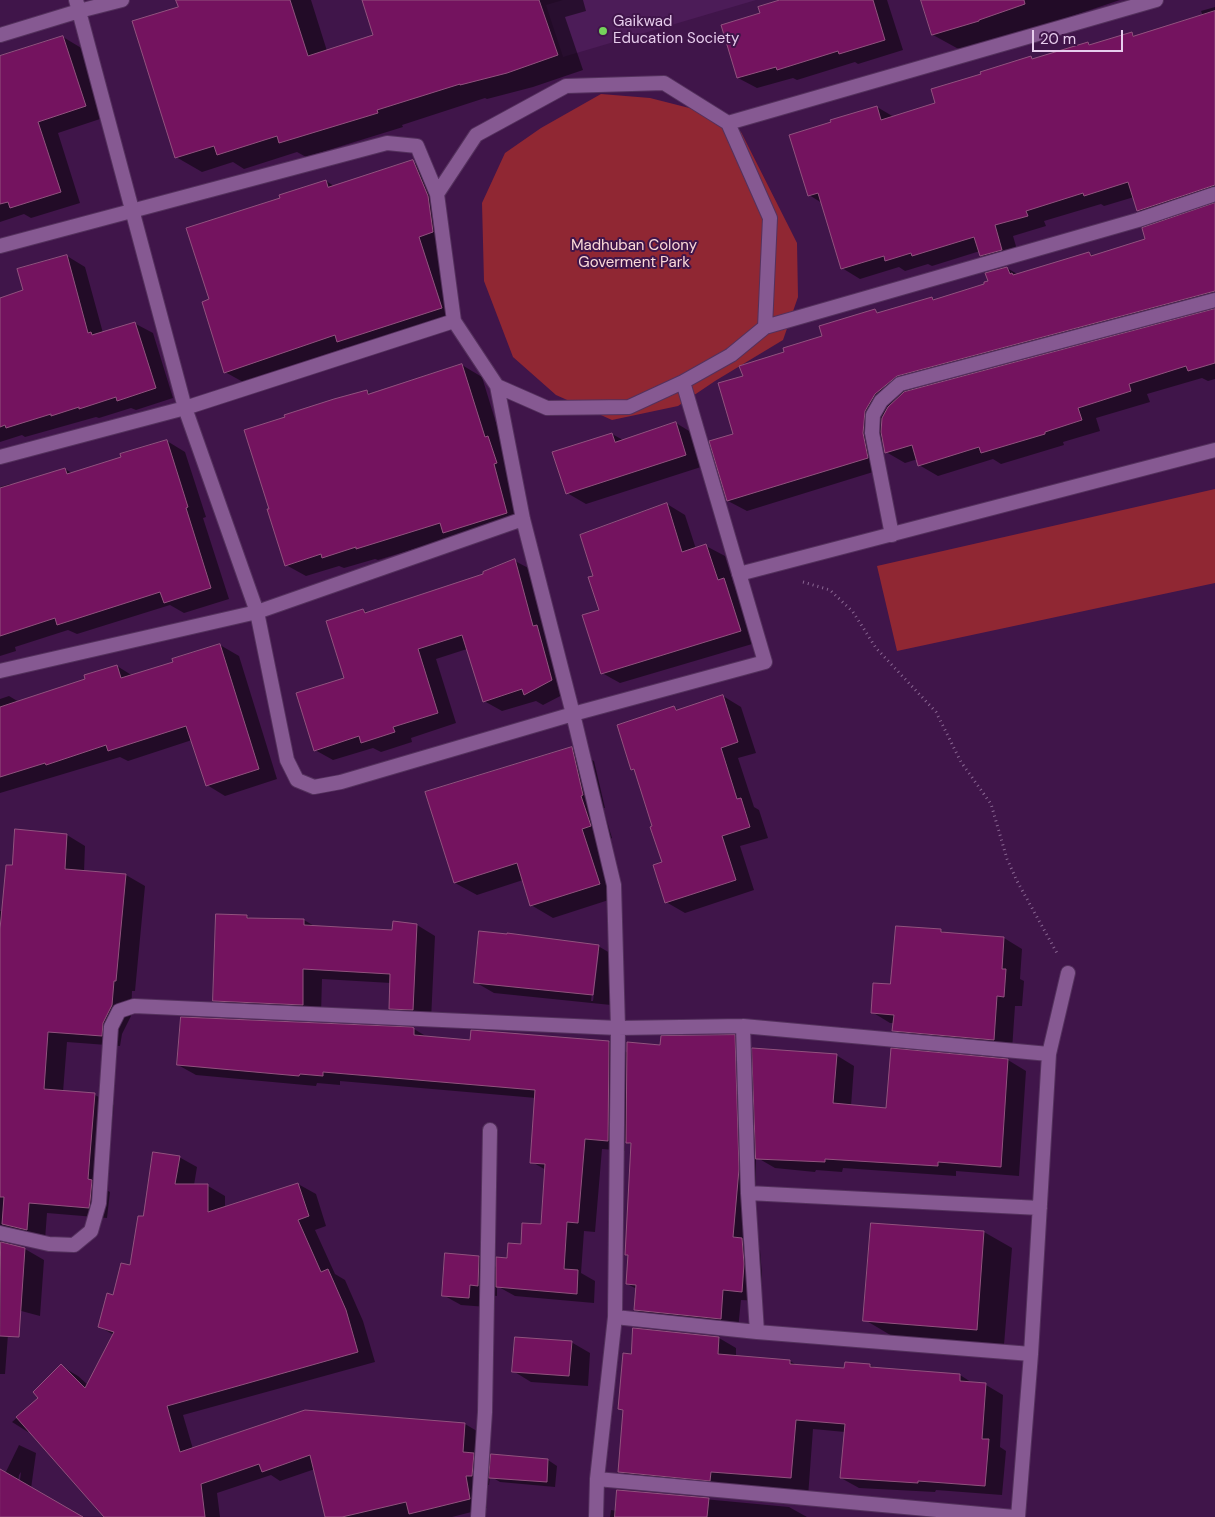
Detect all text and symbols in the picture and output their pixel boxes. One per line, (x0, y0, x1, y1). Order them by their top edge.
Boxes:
place label: Gaikwad Education Society (613, 13, 739, 48)
scale bar (1035, 20, 1126, 52)
marker: Gaikwad Education Society (597, 25, 609, 37)
text: 20 m (1040, 29, 1076, 49)
park label: Madhuban Colony Goverment Park (571, 237, 697, 272)

